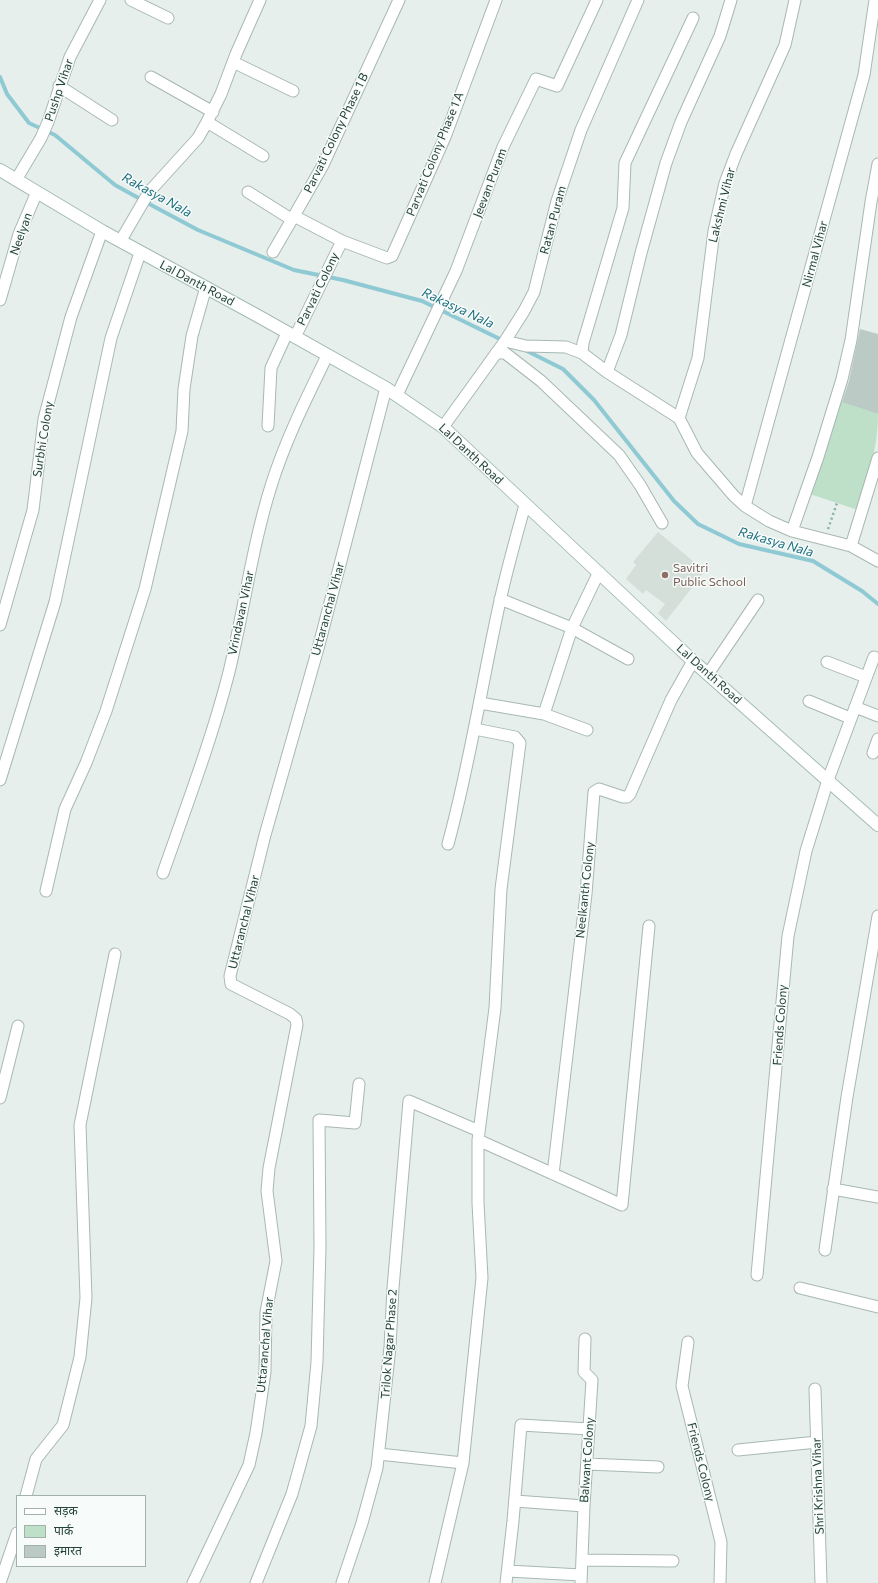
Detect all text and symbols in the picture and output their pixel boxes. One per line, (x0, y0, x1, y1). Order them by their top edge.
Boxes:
street label: Pushp Vihar (42, 57, 76, 123)
street label: Parvati Colony Phase 1 B (301, 71, 371, 195)
street label: Parvati Colony Phase 1 A (403, 90, 467, 218)
street label: Jeevan Puram (470, 146, 510, 220)
street label: Lakshmi Vihar (706, 166, 738, 244)
water label: Rakasya Nala (119, 169, 195, 221)
street label: Ratan Puram (537, 184, 569, 256)
street label: Neelyan (7, 211, 35, 257)
street label: Nirmal Vihar (799, 219, 831, 289)
street label: Parvati Colony (294, 250, 342, 328)
street label: Lal Danth Road (157, 257, 237, 309)
water label: Rakasya Nala (420, 285, 496, 331)
street label: Surbhi Colony (30, 400, 56, 478)
street label: Lal Danth Road (436, 421, 506, 487)
water label: Rakasya Nala (737, 524, 815, 560)
street label: Uttaranchal Vihar (309, 561, 347, 657)
place label: Savitri Public School (673, 561, 746, 589)
street label: Vrindavan Vihar (225, 569, 257, 657)
marker: Savitri Public School (660, 570, 670, 580)
street label: Lal Danth Road (673, 641, 745, 707)
street label: Neelkanth Colony (573, 841, 597, 939)
street label: Uttaranchal Vihar (225, 873, 263, 971)
street label: Friends Colony (770, 984, 790, 1066)
street label: Trilok Nagar Phase 2 (378, 1289, 400, 1399)
street label: Uttaranchal Vihar (254, 1296, 276, 1394)
street label: Balwant Colony (577, 1417, 597, 1503)
street label: Friends Colony (684, 1421, 718, 1503)
street label: Shri Krishna Vihar (809, 1437, 827, 1535)
legend (16, 1495, 146, 1567)
text: सड़क (54, 1503, 78, 1517)
text: पार्क (54, 1523, 73, 1537)
text: इमारत (54, 1543, 82, 1557)

